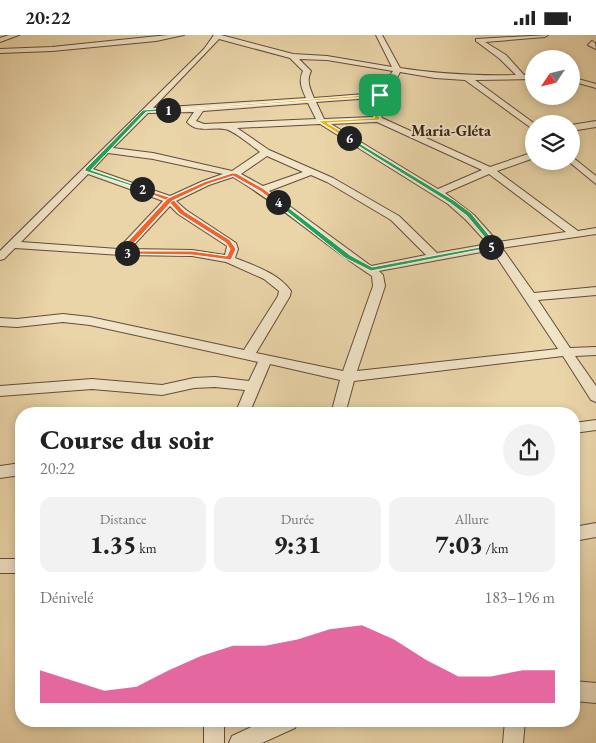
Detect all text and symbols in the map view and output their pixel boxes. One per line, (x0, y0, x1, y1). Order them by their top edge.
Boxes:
text: 20:22 (25, 5, 71, 30)
north arrow (525, 50, 580, 105)
map controls (525, 50, 580, 170)
pin (359, 74, 401, 116)
icon: arrive (366, 81, 394, 109)
pin: 1 (156, 97, 180, 123)
text: 1 (165, 101, 172, 119)
button: layers (525, 115, 580, 170)
district label: Maria-Gléta (411, 120, 492, 141)
pin: 6 (336, 125, 362, 151)
text: 6 (346, 129, 353, 147)
pin: 2 (130, 177, 154, 201)
text: 2 (139, 180, 146, 198)
pin: 4 (266, 189, 290, 215)
text: 4 (275, 193, 282, 211)
pin: 5 (478, 235, 504, 259)
text: 5 (488, 238, 495, 256)
pin: 3 (114, 241, 140, 265)
text: 3 (124, 244, 131, 262)
text: Course du soir (40, 421, 214, 457)
button: share (503, 424, 555, 476)
text: 20:22 (40, 458, 75, 479)
text: Distance (100, 510, 147, 528)
text: Durée (281, 510, 314, 528)
text: Allure (455, 510, 489, 528)
text: 1.35 (90, 528, 136, 560)
text: 9:31 (274, 528, 321, 560)
text: 7:03 (435, 528, 483, 560)
text: km (136, 539, 157, 557)
text: /km (483, 539, 509, 557)
text: Dénivelé (40, 587, 94, 608)
text: 183–196 m (484, 587, 555, 608)

